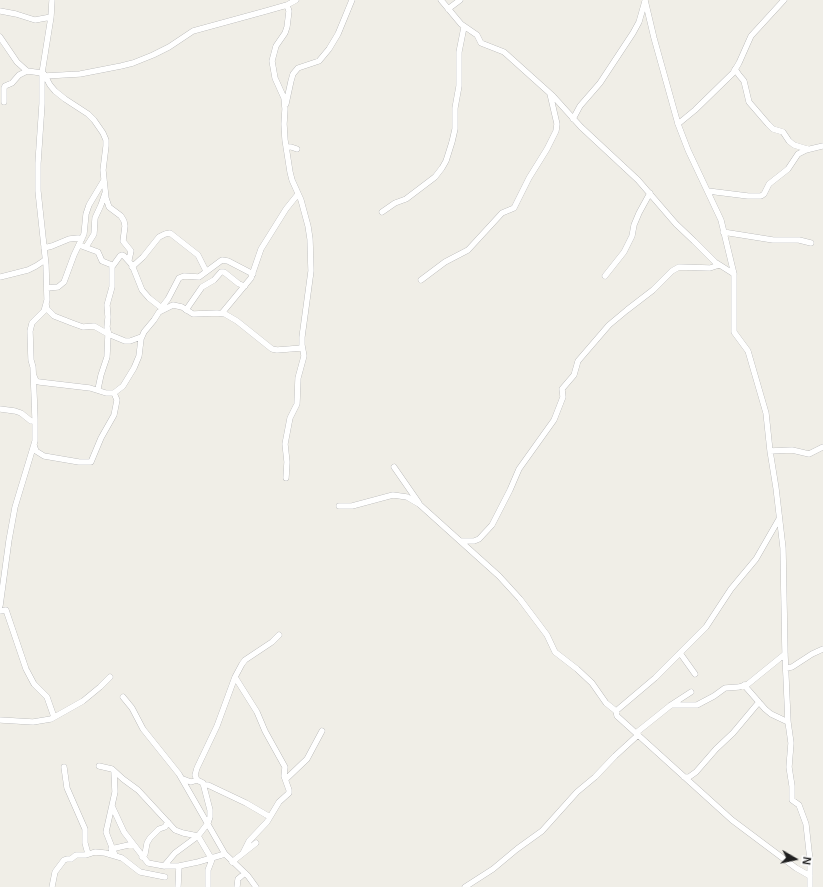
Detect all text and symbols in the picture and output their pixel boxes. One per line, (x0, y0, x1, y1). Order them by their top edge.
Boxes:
north arrow (775, 839, 815, 879)
text: N (800, 856, 813, 866)

